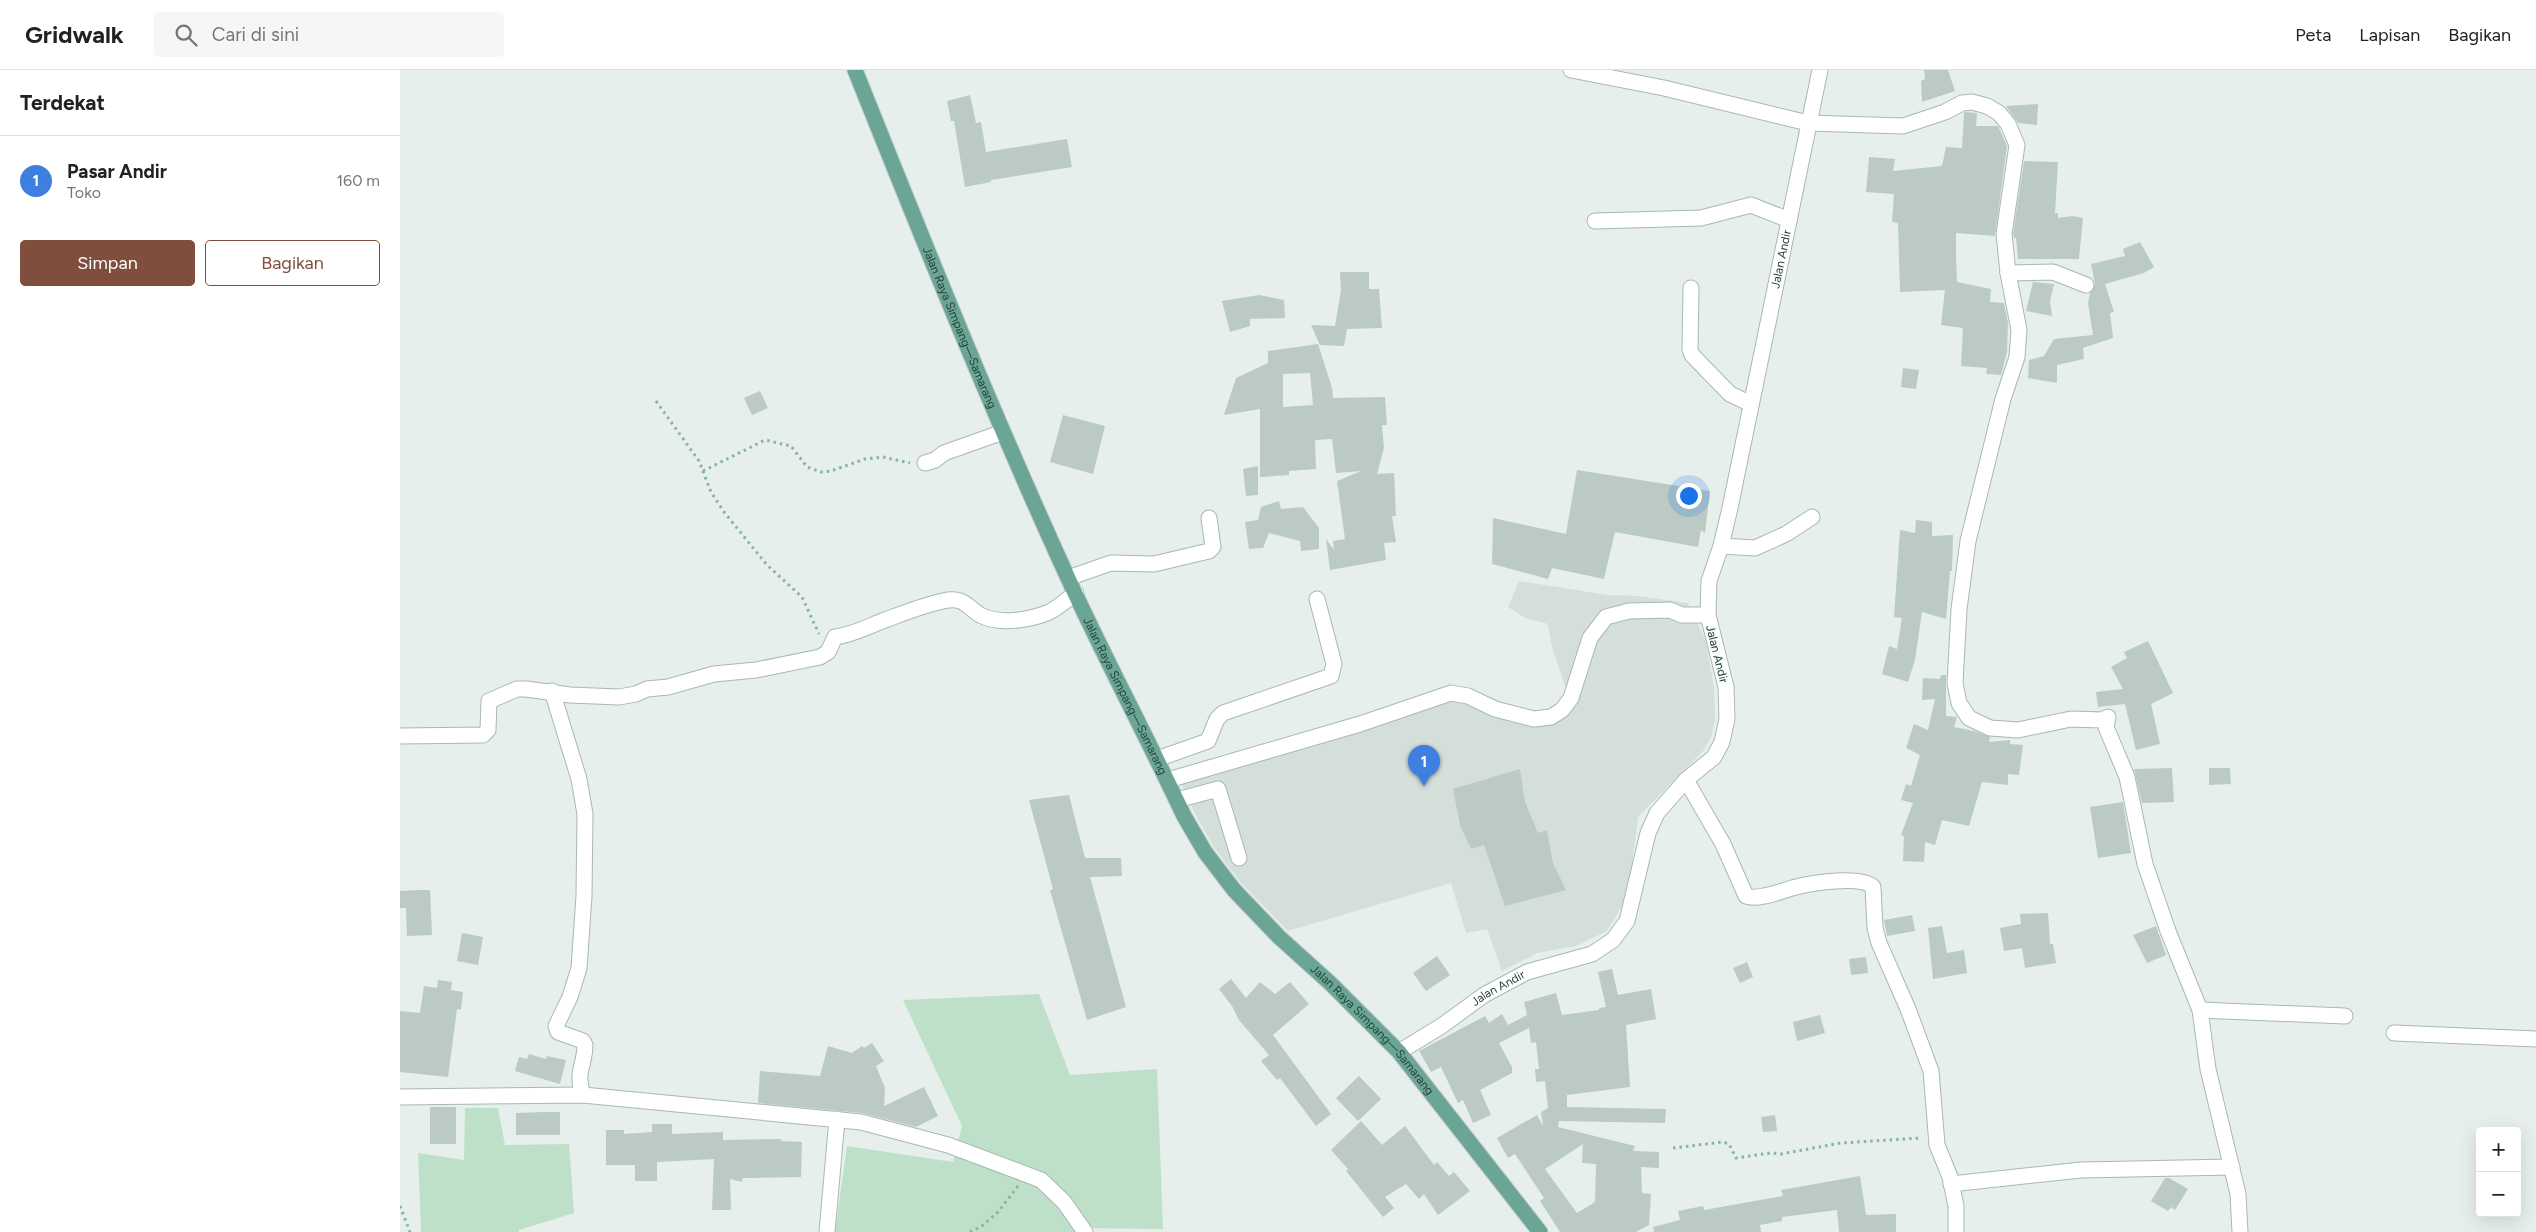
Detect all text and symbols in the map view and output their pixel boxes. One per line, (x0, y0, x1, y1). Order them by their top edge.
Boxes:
search box (154, 12, 504, 57)
text: Gridwalk (25, 20, 124, 49)
icon: search (172, 21, 200, 49)
text: Cari di sini (212, 23, 299, 46)
text: Peta (2295, 24, 2331, 46)
text: Lapisan (2359, 24, 2420, 46)
text: Bagikan (2448, 24, 2511, 46)
text: Terdekat (20, 90, 105, 115)
text: Pasar Andir (67, 160, 167, 183)
text: 1 (33, 171, 39, 190)
text: 160 m (337, 171, 380, 190)
text: Toko (67, 183, 101, 202)
street label: Jalan Andir (1768, 229, 1794, 290)
button: Simpan (20, 240, 195, 286)
button: Bagikan (205, 240, 380, 286)
street label: Jalan Raya Simpang—Samarang (920, 245, 999, 411)
your location (1676, 483, 1702, 509)
street label: Jalan Raya Simpang—Samarang (1080, 615, 1170, 777)
street label: Jalan Andir (1703, 623, 1731, 685)
pin: 1 (1408, 745, 1440, 786)
street label: Jalan Raya Simpang—Samarang (1308, 962, 1437, 1098)
street label: Jalan Andir (1468, 967, 1527, 1009)
map controls (2476, 1127, 2521, 1217)
button: + (2476, 1127, 2521, 1172)
button: − (2476, 1172, 2521, 1217)

